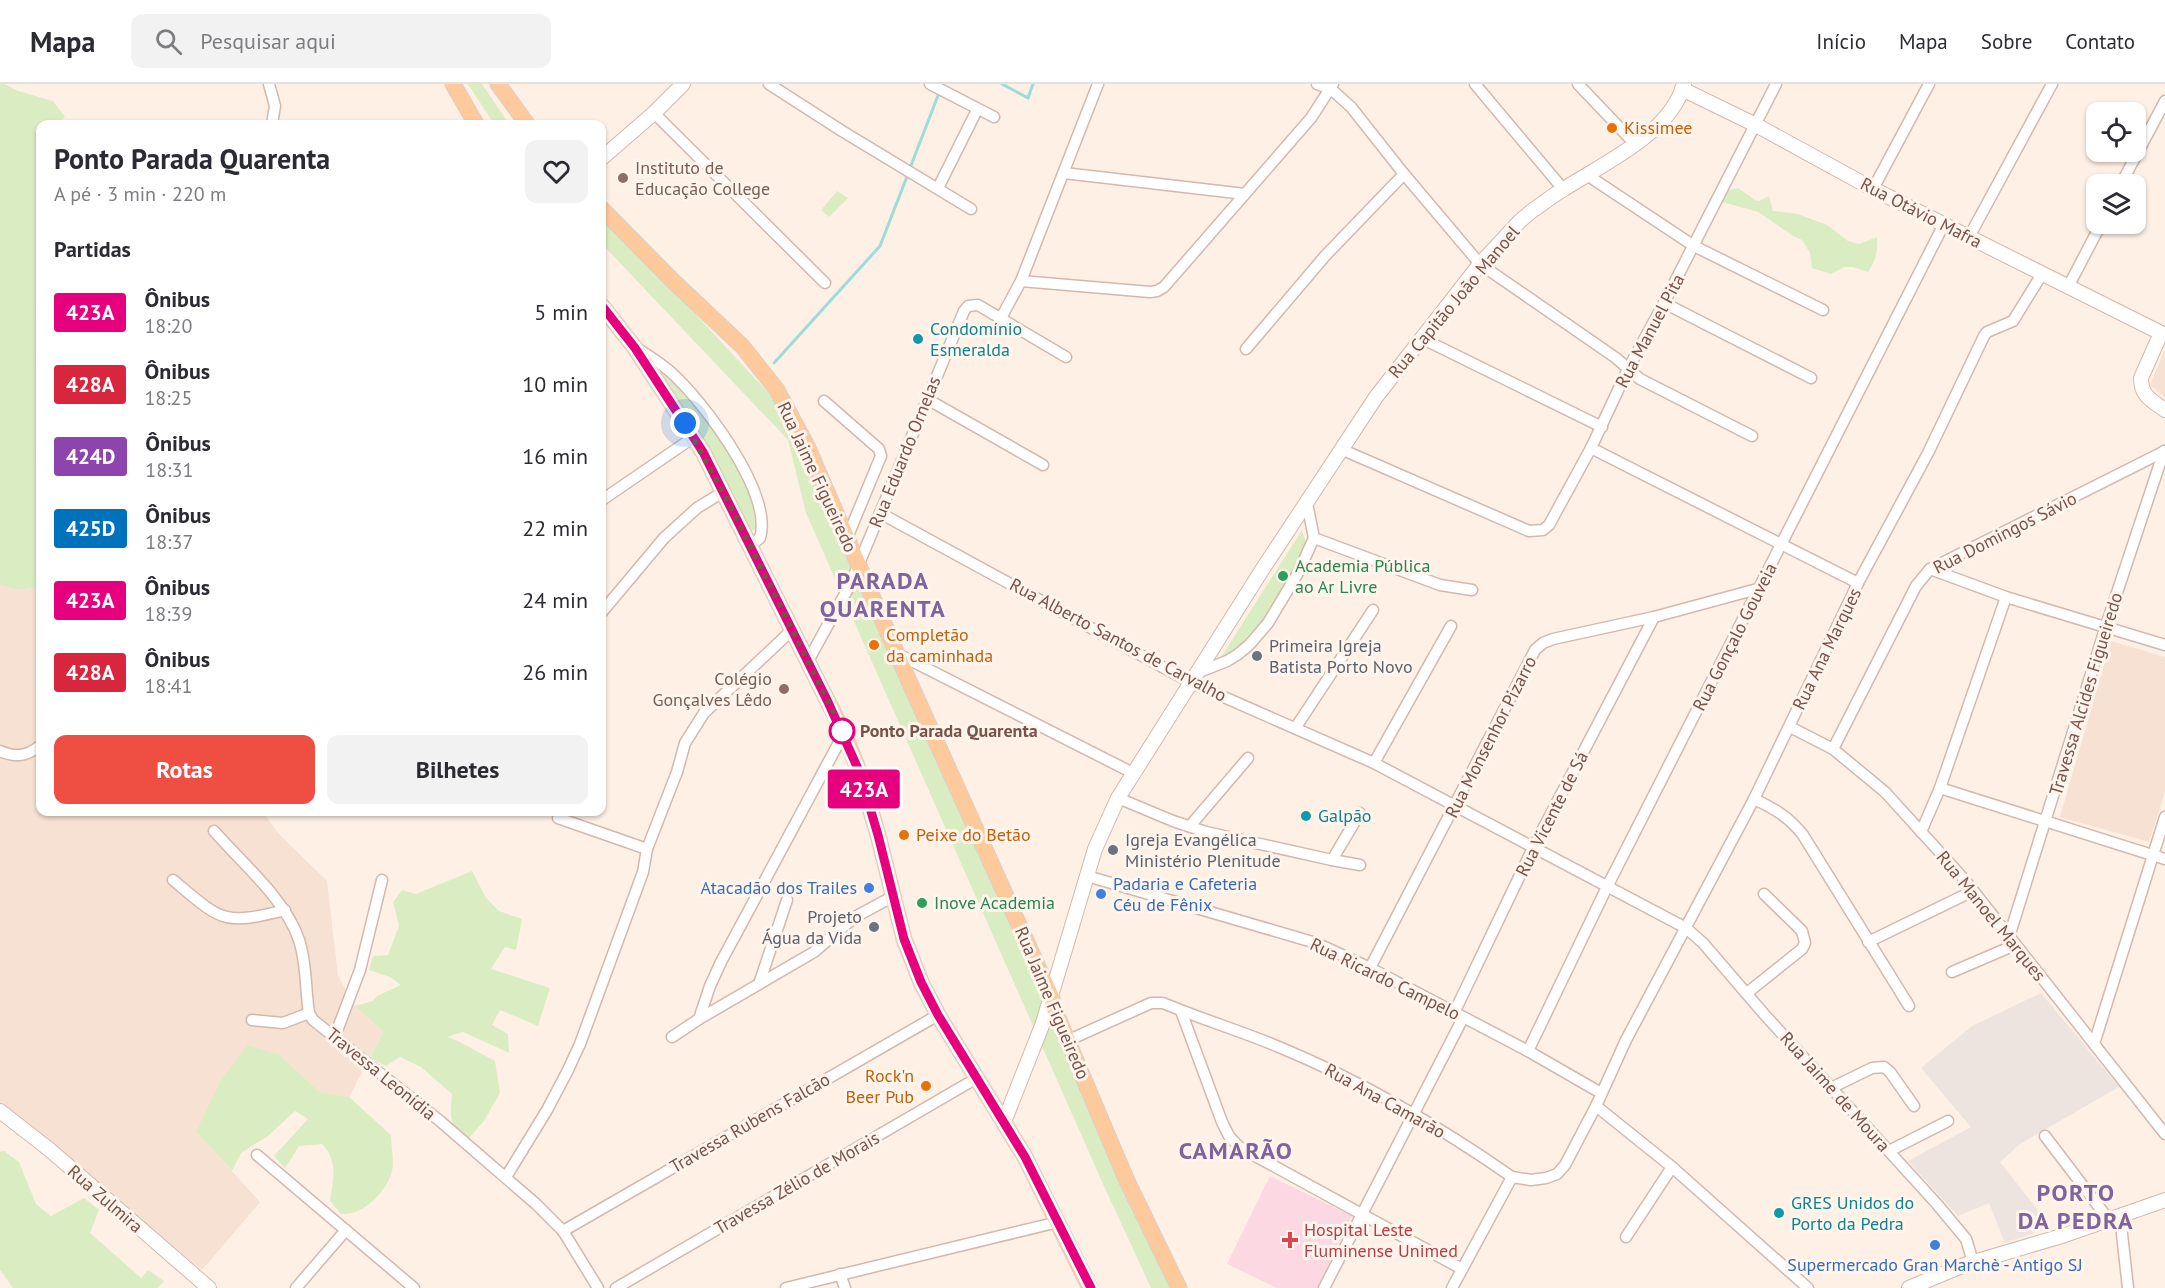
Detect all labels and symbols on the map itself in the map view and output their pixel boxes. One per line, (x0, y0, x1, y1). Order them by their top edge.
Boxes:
place label: Kissimee (1624, 116, 1693, 139)
marker: Kissimee (1605, 121, 1619, 135)
place label: Instituto de Educação College (635, 156, 770, 200)
marker: Instituto de Educação College (616, 171, 630, 185)
street label: Rua Otávio Mafra (1857, 172, 1986, 253)
street label: Rua Capitão João Manoel (1383, 220, 1525, 383)
street label: Rua Manuel Pita (1610, 270, 1689, 392)
place label: Condomínio Esmeralda (930, 317, 1022, 361)
marker: Condomínio Esmeralda (911, 332, 925, 346)
street label: Rua Eduardo Ornelas (864, 373, 945, 531)
street label: Rua Jaime Figueiredo (772, 398, 862, 556)
your location (670, 408, 700, 438)
street label: Rua Domingos Sávio (1929, 486, 2080, 579)
place label: Academia Pública ao Ar Livre (1295, 554, 1430, 598)
street label: Rua Gonçalo Gouveia (1687, 559, 1782, 715)
district label: PARADA QUARENTA (820, 565, 946, 624)
marker: Academia Pública ao Ar Livre (1276, 569, 1290, 583)
street label: Rua Alberto Santos de Carvalho (1006, 573, 1231, 707)
street label: Rua Ana Marques (1787, 584, 1866, 714)
street label: Travessa Alcides Figueiredo (2044, 590, 2127, 798)
place label: Completão da caminhada (886, 623, 993, 667)
place label: Primeira Igreja Batista Porto Novo (1269, 634, 1413, 678)
marker: Completão da caminhada (867, 638, 881, 652)
marker: Primeira Igreja Batista Porto Novo (1250, 649, 1264, 663)
street label: Rua Monsenhor Pizarro (1440, 652, 1541, 821)
place label: Colégio Gonçalves Lêdo (652, 667, 772, 711)
marker: Colégio Gonçalves Lêdo (777, 682, 791, 696)
marker: Ponto Parada Quarenta (829, 718, 855, 744)
place label: Ponto Parada Quarenta (860, 719, 1038, 742)
street label: Rua Vicente de Sá (1510, 747, 1593, 880)
line badge: 423A (822, 770, 906, 808)
place label: Galpão (1318, 804, 1372, 827)
marker: Galpão (1299, 809, 1313, 823)
place label: Peixe do Betão (916, 823, 1031, 846)
marker: Peixe do Betão (897, 828, 911, 842)
place label: Igreja Evangélica Ministério Plenitude (1125, 828, 1281, 872)
marker: Igreja Evangélica Ministério Plenitude (1106, 843, 1120, 857)
street label: Rua Manoel Marques (1932, 846, 2051, 986)
place label: Padaria e Cafeteria Céu de Fênix (1113, 872, 1257, 916)
place label: Atacadão dos Trailes (700, 876, 857, 899)
marker: Atacadão dos Trailes (862, 881, 876, 895)
marker: Padaria e Cafeteria Céu de Fênix (1094, 887, 1108, 901)
place label: Inove Academia (934, 891, 1055, 914)
marker: Inove Academia (915, 896, 929, 910)
place label: Projeto Água da Vida (762, 905, 862, 949)
marker: Projeto Água da Vida (867, 920, 881, 934)
street label: Rua Jaime Figueiredo (1010, 923, 1095, 1083)
street label: Rua Ricardo Campelo (1306, 932, 1464, 1025)
street label: Travessa Leonídia (322, 1022, 441, 1125)
street label: Rua Jaime de Moura (1775, 1027, 1895, 1157)
street label: Rua Ana Camarão (1321, 1058, 1450, 1143)
place label: Rock'n Beer Pub (846, 1064, 914, 1108)
street label: Travessa Rubens Falcão (666, 1067, 834, 1178)
marker: Rock'n Beer Pub (919, 1079, 933, 1093)
street label: Travessa Zélio de Morais (710, 1126, 883, 1239)
district label: CAMARÃO (1179, 1135, 1293, 1166)
street label: Rua Zulmira (63, 1160, 148, 1238)
district label: PORTO DA PEDRA (2018, 1177, 2134, 1236)
place label: GRES Unidos do Porto da Pedra (1791, 1191, 1914, 1235)
marker: GRES Unidos do Porto da Pedra (1772, 1206, 1786, 1220)
place label: Hospital Leste Fluminense Unimed (1304, 1218, 1458, 1262)
marker: Hospital Leste Fluminense Unimed (1281, 1231, 1299, 1249)
marker: Supermercado Gran Marchè - Antigo SJ (1928, 1238, 1942, 1252)
place label: Supermercado Gran Marchè - Antigo SJ (1787, 1253, 2083, 1276)

